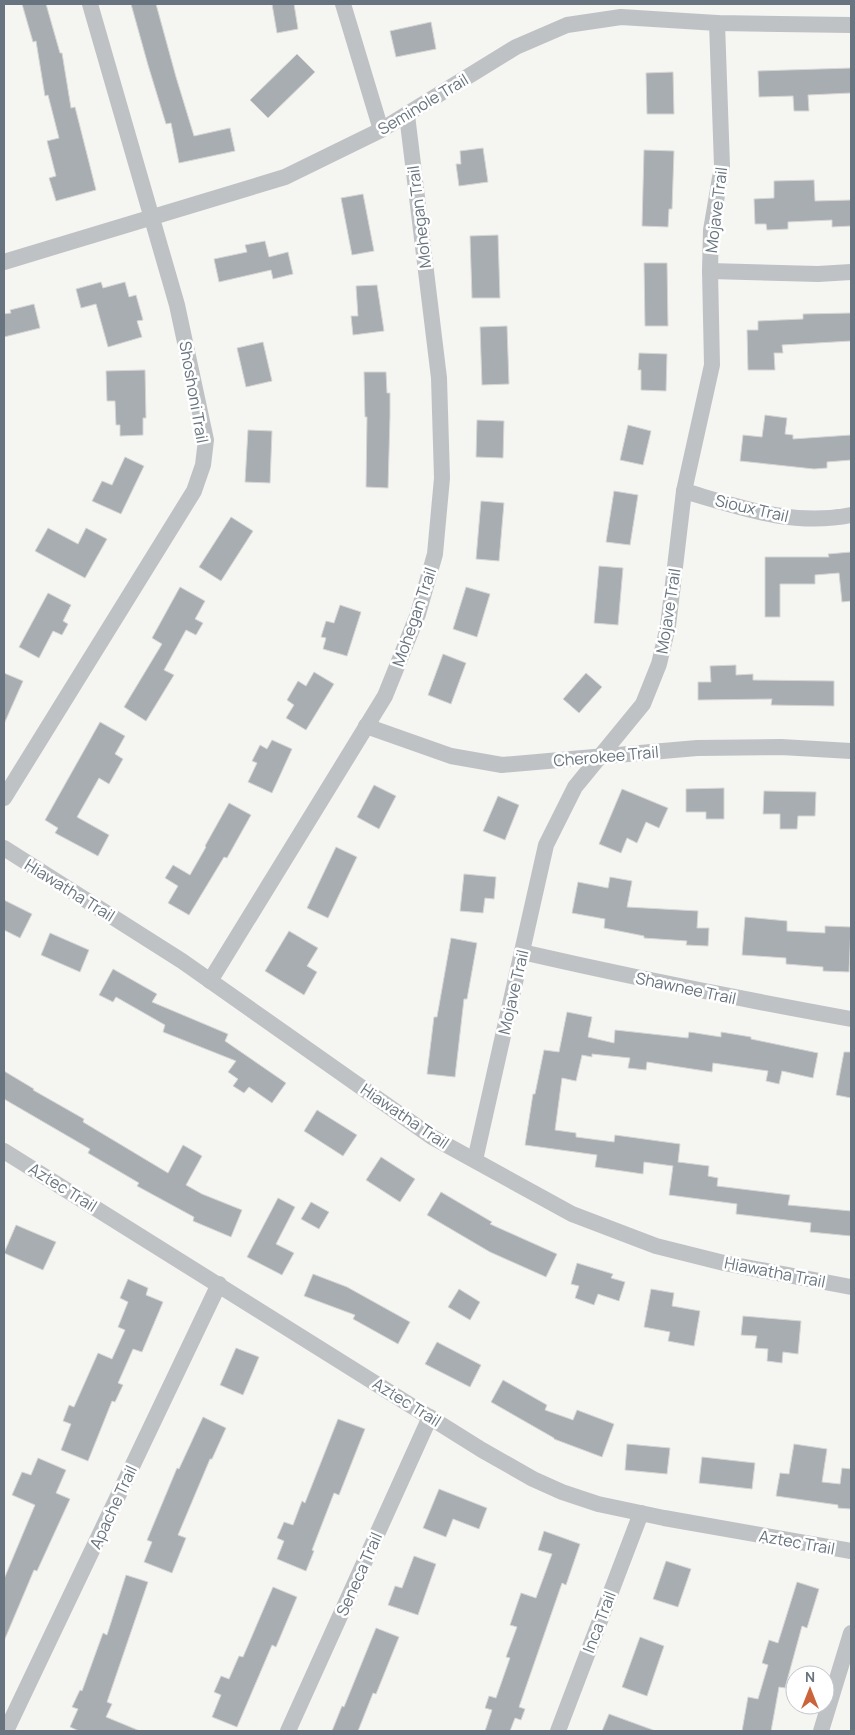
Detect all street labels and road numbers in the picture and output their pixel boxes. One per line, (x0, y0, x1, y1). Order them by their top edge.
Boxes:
street label: Seminole Trail (374, 68, 472, 140)
street label: Mohegan Trail (402, 164, 436, 270)
street label: Mojave Trail (700, 166, 732, 254)
street label: Shoshoni Trail (174, 339, 214, 445)
street label: Sioux Trail (713, 489, 791, 527)
street label: Mohegan Trail (387, 565, 441, 669)
street label: Mojave Trail (650, 567, 686, 655)
street label: Cherokee Trail (552, 740, 660, 772)
street label: Hiawatha Trail (21, 854, 119, 926)
street label: Mojave Trail (493, 947, 533, 1037)
street label: Shawnee Trail (634, 967, 738, 1009)
street label: Hiawatha Trail (356, 1078, 454, 1154)
street label: Aztec Trail (25, 1157, 101, 1217)
street label: Hiawatha Trail (723, 1251, 827, 1293)
street label: Aztec Trail (369, 1372, 445, 1432)
street label: Apache Trail (84, 1462, 142, 1552)
street label: Aztec Trail (757, 1525, 837, 1559)
street label: Seneca Trail (331, 1529, 387, 1619)
street label: Inca Trail (577, 1588, 621, 1656)

